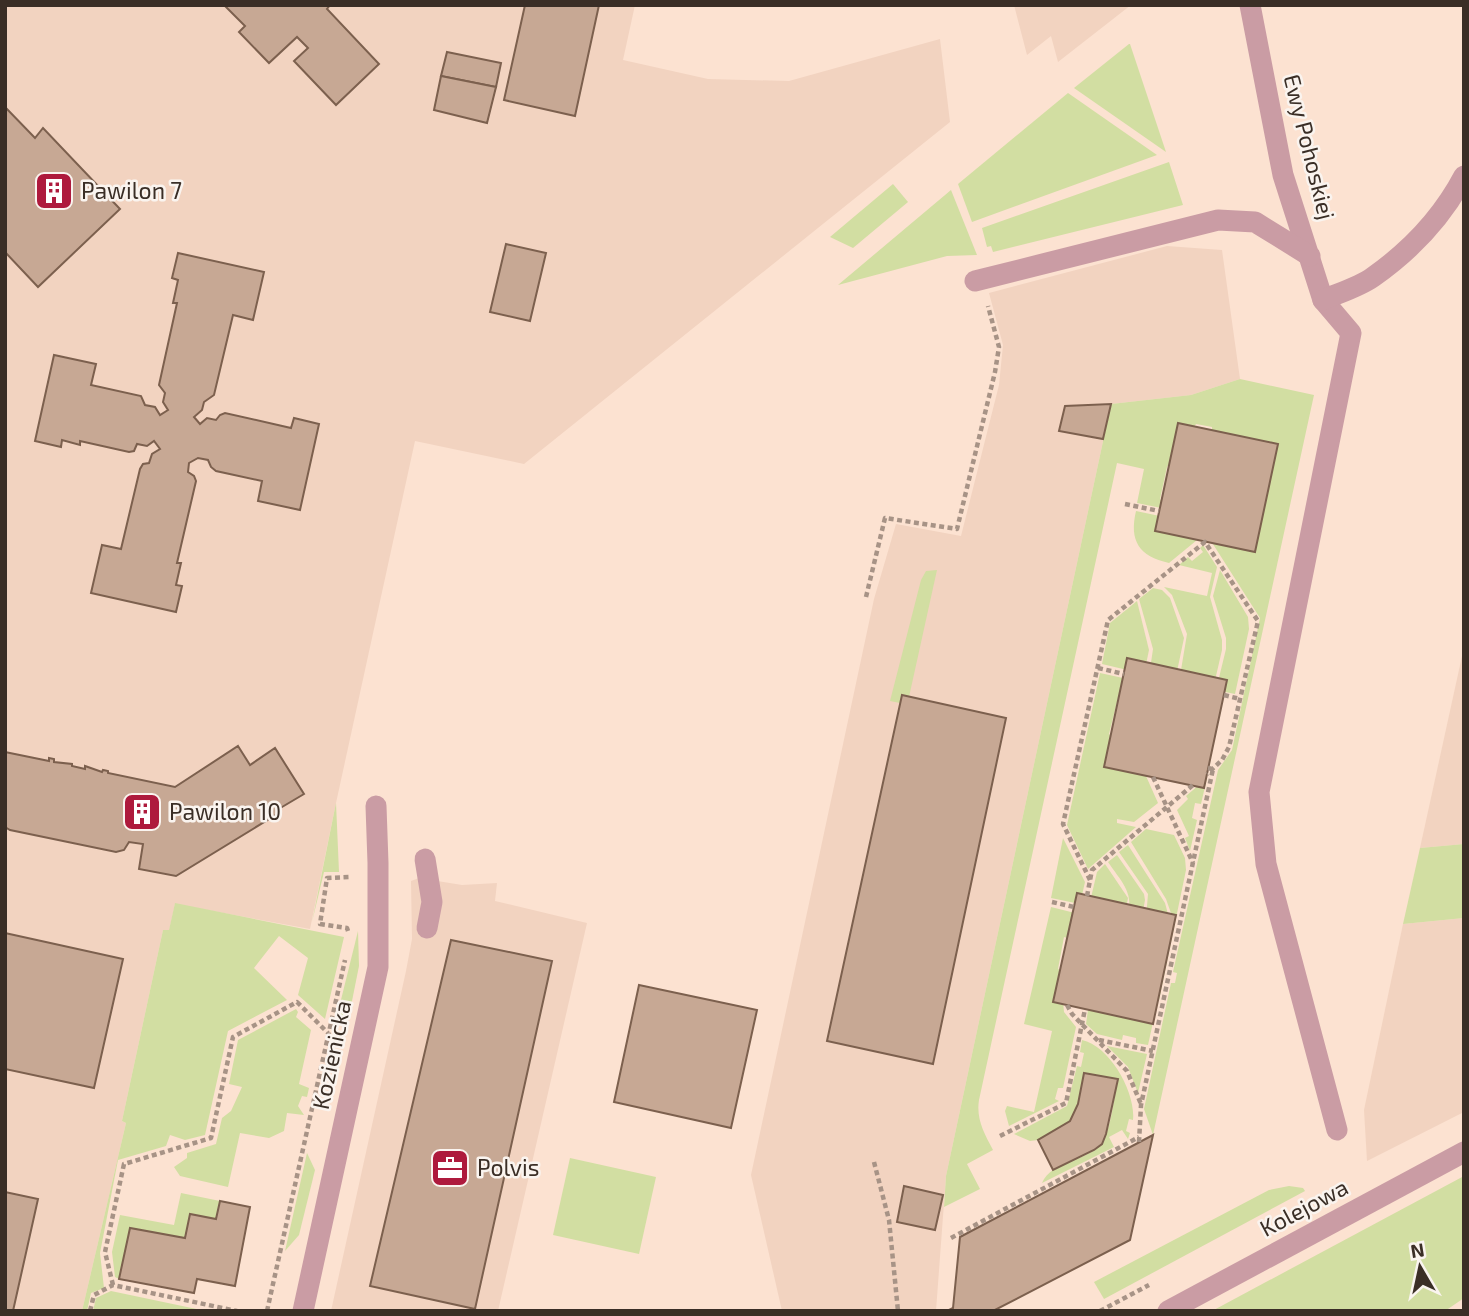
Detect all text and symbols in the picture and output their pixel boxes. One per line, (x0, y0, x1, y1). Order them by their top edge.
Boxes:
street label: Ewy Pohoskiej (1278, 71, 1342, 222)
building icon: Pawilon 7 (33, 170, 75, 212)
place label: Pawilon 7 (81, 176, 182, 204)
building icon: Pawilon 10 (121, 791, 163, 833)
place label: Pawilon 10 (169, 797, 281, 825)
street label: Kozienicka (306, 998, 356, 1112)
office icon: Polvis (429, 1147, 471, 1189)
place label: Polvis (477, 1153, 539, 1181)
street label: Kolejowa (1255, 1172, 1352, 1242)
north arrow (1385, 1232, 1455, 1302)
text: N (1409, 1237, 1426, 1262)

